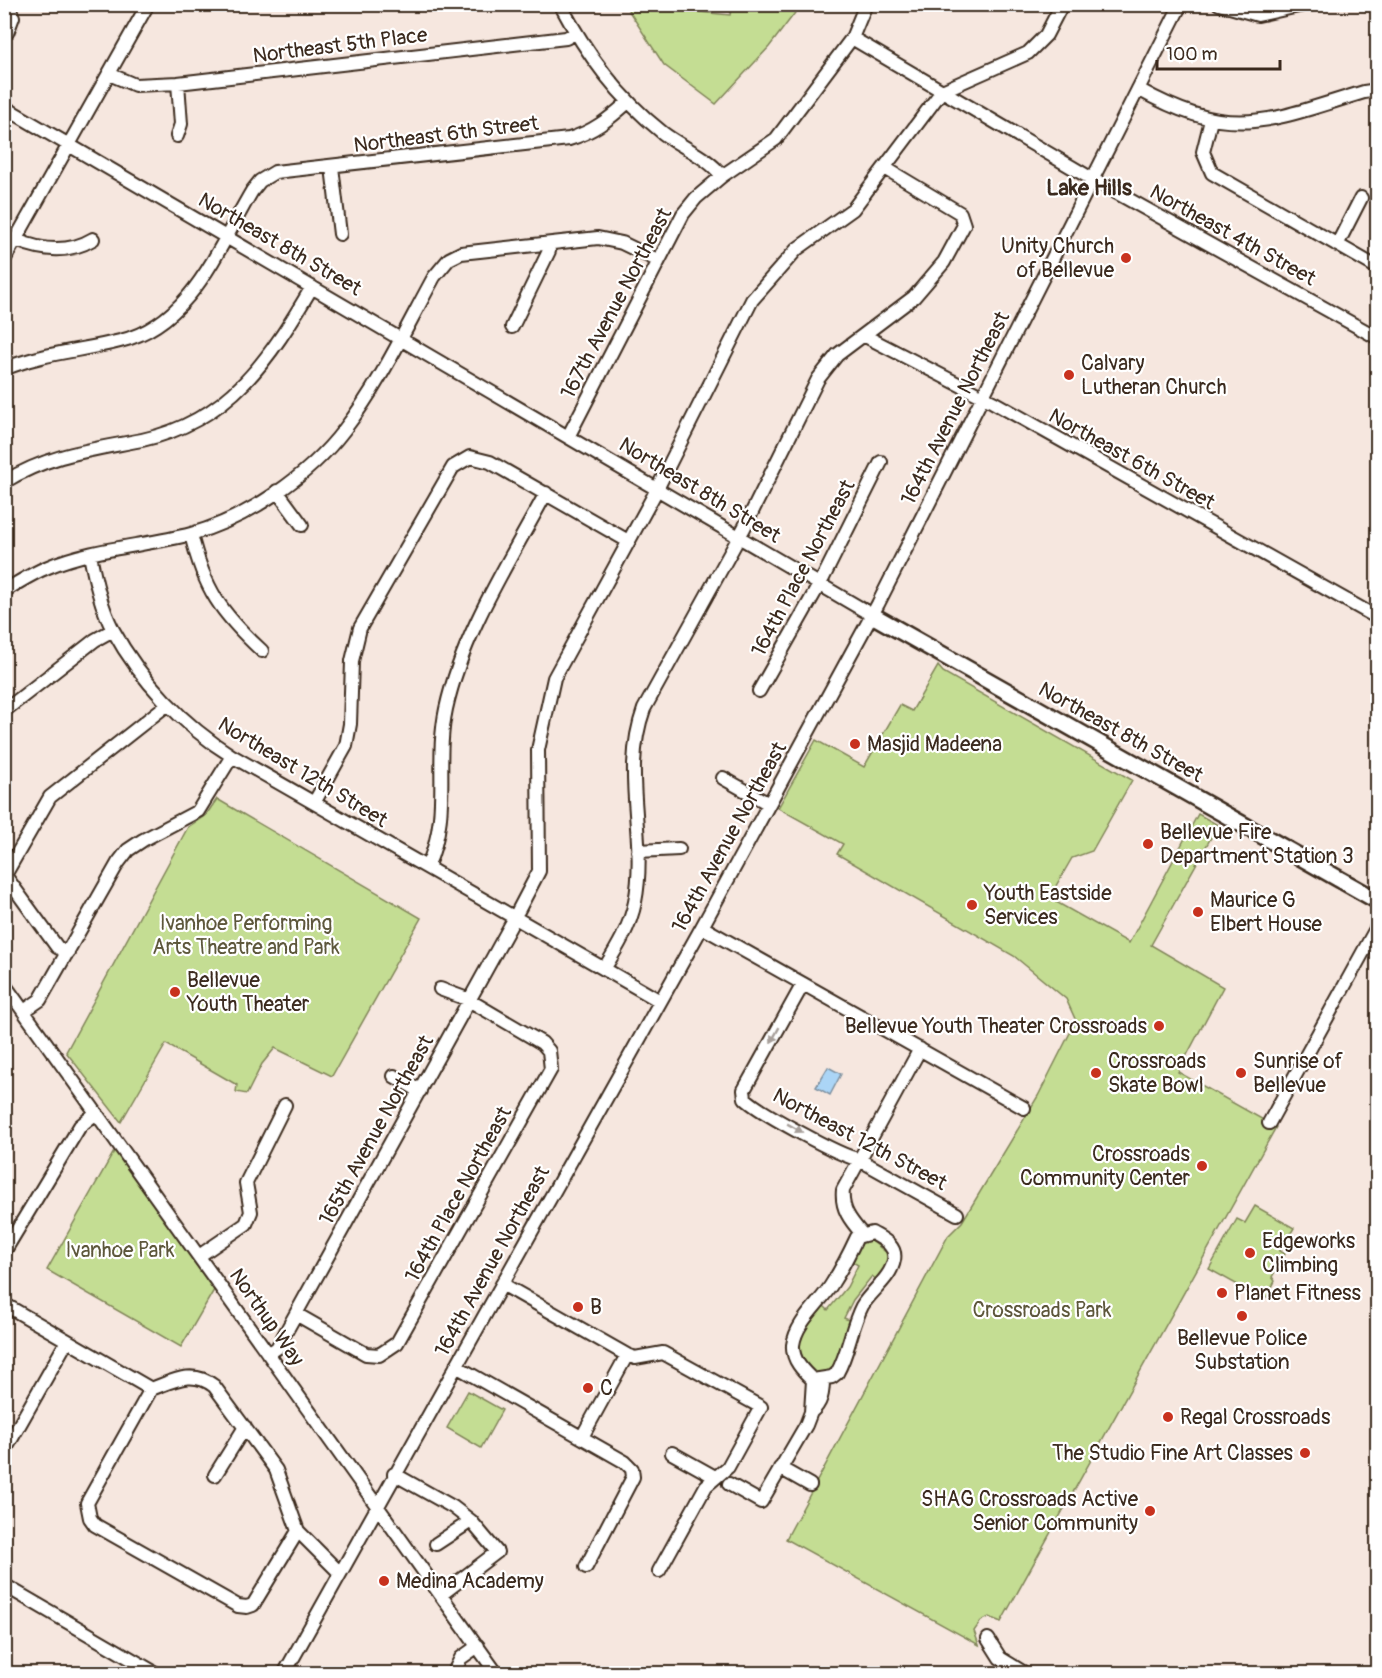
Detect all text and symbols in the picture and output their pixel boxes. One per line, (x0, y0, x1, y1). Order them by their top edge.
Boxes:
street label: Northeast 5th Place (251, 21, 429, 70)
scale bar (1157, 33, 1280, 71)
text: 100 m (1166, 43, 1218, 66)
street label: Northeast 6th Street (352, 110, 540, 159)
district label: Lake Hills (1046, 174, 1132, 202)
street label: Northeast 4th Street (1145, 179, 1321, 293)
street label: Northeast 8th Street (193, 187, 367, 302)
street label: 167th Avenue Northeast (555, 203, 679, 403)
place label: Unity Church of Bellevue (1001, 233, 1115, 284)
marker: Unity Church of Bellevue (1119, 251, 1133, 265)
street label: 164th Avenue Northeast (895, 306, 1016, 510)
place label: Calvary Lutheran Church (1081, 350, 1227, 401)
marker: Calvary Lutheran Church (1062, 368, 1076, 382)
street label: Northeast 6th Street (1044, 403, 1220, 517)
street label: Northeast 8th Street (614, 431, 786, 550)
street label: 164th Place Northeast (745, 475, 862, 661)
street label: Northeast 8th Street (1034, 676, 1208, 789)
street label: Northeast 12th Street (213, 711, 393, 834)
place label: Masjid Madeena (867, 731, 1002, 758)
street label: 164th Avenue Northeast (666, 737, 793, 937)
marker: Masjid Madeena (848, 737, 862, 751)
place label: Bellevue Fire Department Station 3 (1160, 819, 1354, 870)
marker: Bellevue Fire Department Station 3 (1141, 837, 1155, 851)
place label: Youth Eastside Services (983, 880, 1112, 931)
place label: Maurice G Elbert House (1210, 887, 1323, 938)
marker: Youth Eastside Services (965, 898, 979, 912)
marker: Maurice G Elbert House (1191, 905, 1205, 919)
park label: Ivanhoe Performing Arts Theatre and Park (152, 910, 340, 961)
place label: Bellevue Youth Theater (186, 967, 310, 1018)
marker: Bellevue Youth Theater (168, 985, 182, 999)
place label: Bellevue Youth Theater Crossroads (845, 1013, 1148, 1040)
marker: Bellevue Youth Theater Crossroads (1152, 1019, 1166, 1033)
one-way arrow (769, 1027, 780, 1043)
street label: 165th Avenue Northeast (313, 1030, 440, 1230)
place label: Crossroads Skate Bowl (1108, 1048, 1206, 1099)
place label: Sunrise of Bellevue (1253, 1048, 1344, 1099)
marker: Crossroads Skate Bowl (1089, 1066, 1103, 1080)
marker: Sunrise of Bellevue (1234, 1066, 1248, 1080)
street label: Northeast 12th Street (768, 1082, 952, 1197)
street label: 164th Place Northeast (399, 1101, 518, 1287)
one-way arrow (787, 1123, 804, 1133)
place label: Crossroads Community Center (1020, 1141, 1191, 1192)
marker: Crossroads Community Center (1195, 1159, 1209, 1173)
street label: 164th Avenue Northeast (429, 1161, 556, 1361)
place label: Edgeworks Climbing (1262, 1228, 1356, 1279)
park label: Ivanhoe Park (65, 1237, 175, 1264)
marker: Edgeworks Climbing (1243, 1246, 1257, 1260)
street label: Northup Way (223, 1263, 310, 1371)
place label: Planet Fitness (1234, 1280, 1361, 1307)
marker: Planet Fitness (1215, 1286, 1229, 1300)
place label: B (590, 1294, 602, 1321)
park label: Crossroads Park (972, 1297, 1112, 1324)
marker: B (571, 1300, 585, 1314)
marker: Bellevue Police Substation (1235, 1309, 1249, 1323)
place label: Bellevue Police Substation (1177, 1325, 1308, 1376)
place label: C (600, 1375, 613, 1402)
marker: C (581, 1381, 595, 1395)
place label: Regal Crossroads (1180, 1404, 1331, 1431)
marker: Regal Crossroads (1161, 1410, 1175, 1424)
place label: The Studio Fine Art Classes (1052, 1440, 1294, 1467)
marker: The Studio Fine Art Classes (1298, 1446, 1312, 1460)
place label: SHAG Crossroads Active Senior Community (921, 1486, 1139, 1537)
marker: SHAG Crossroads Active Senior Community (1143, 1504, 1157, 1518)
place label: Medina Academy (396, 1568, 544, 1595)
marker: Medina Academy (377, 1574, 391, 1588)

